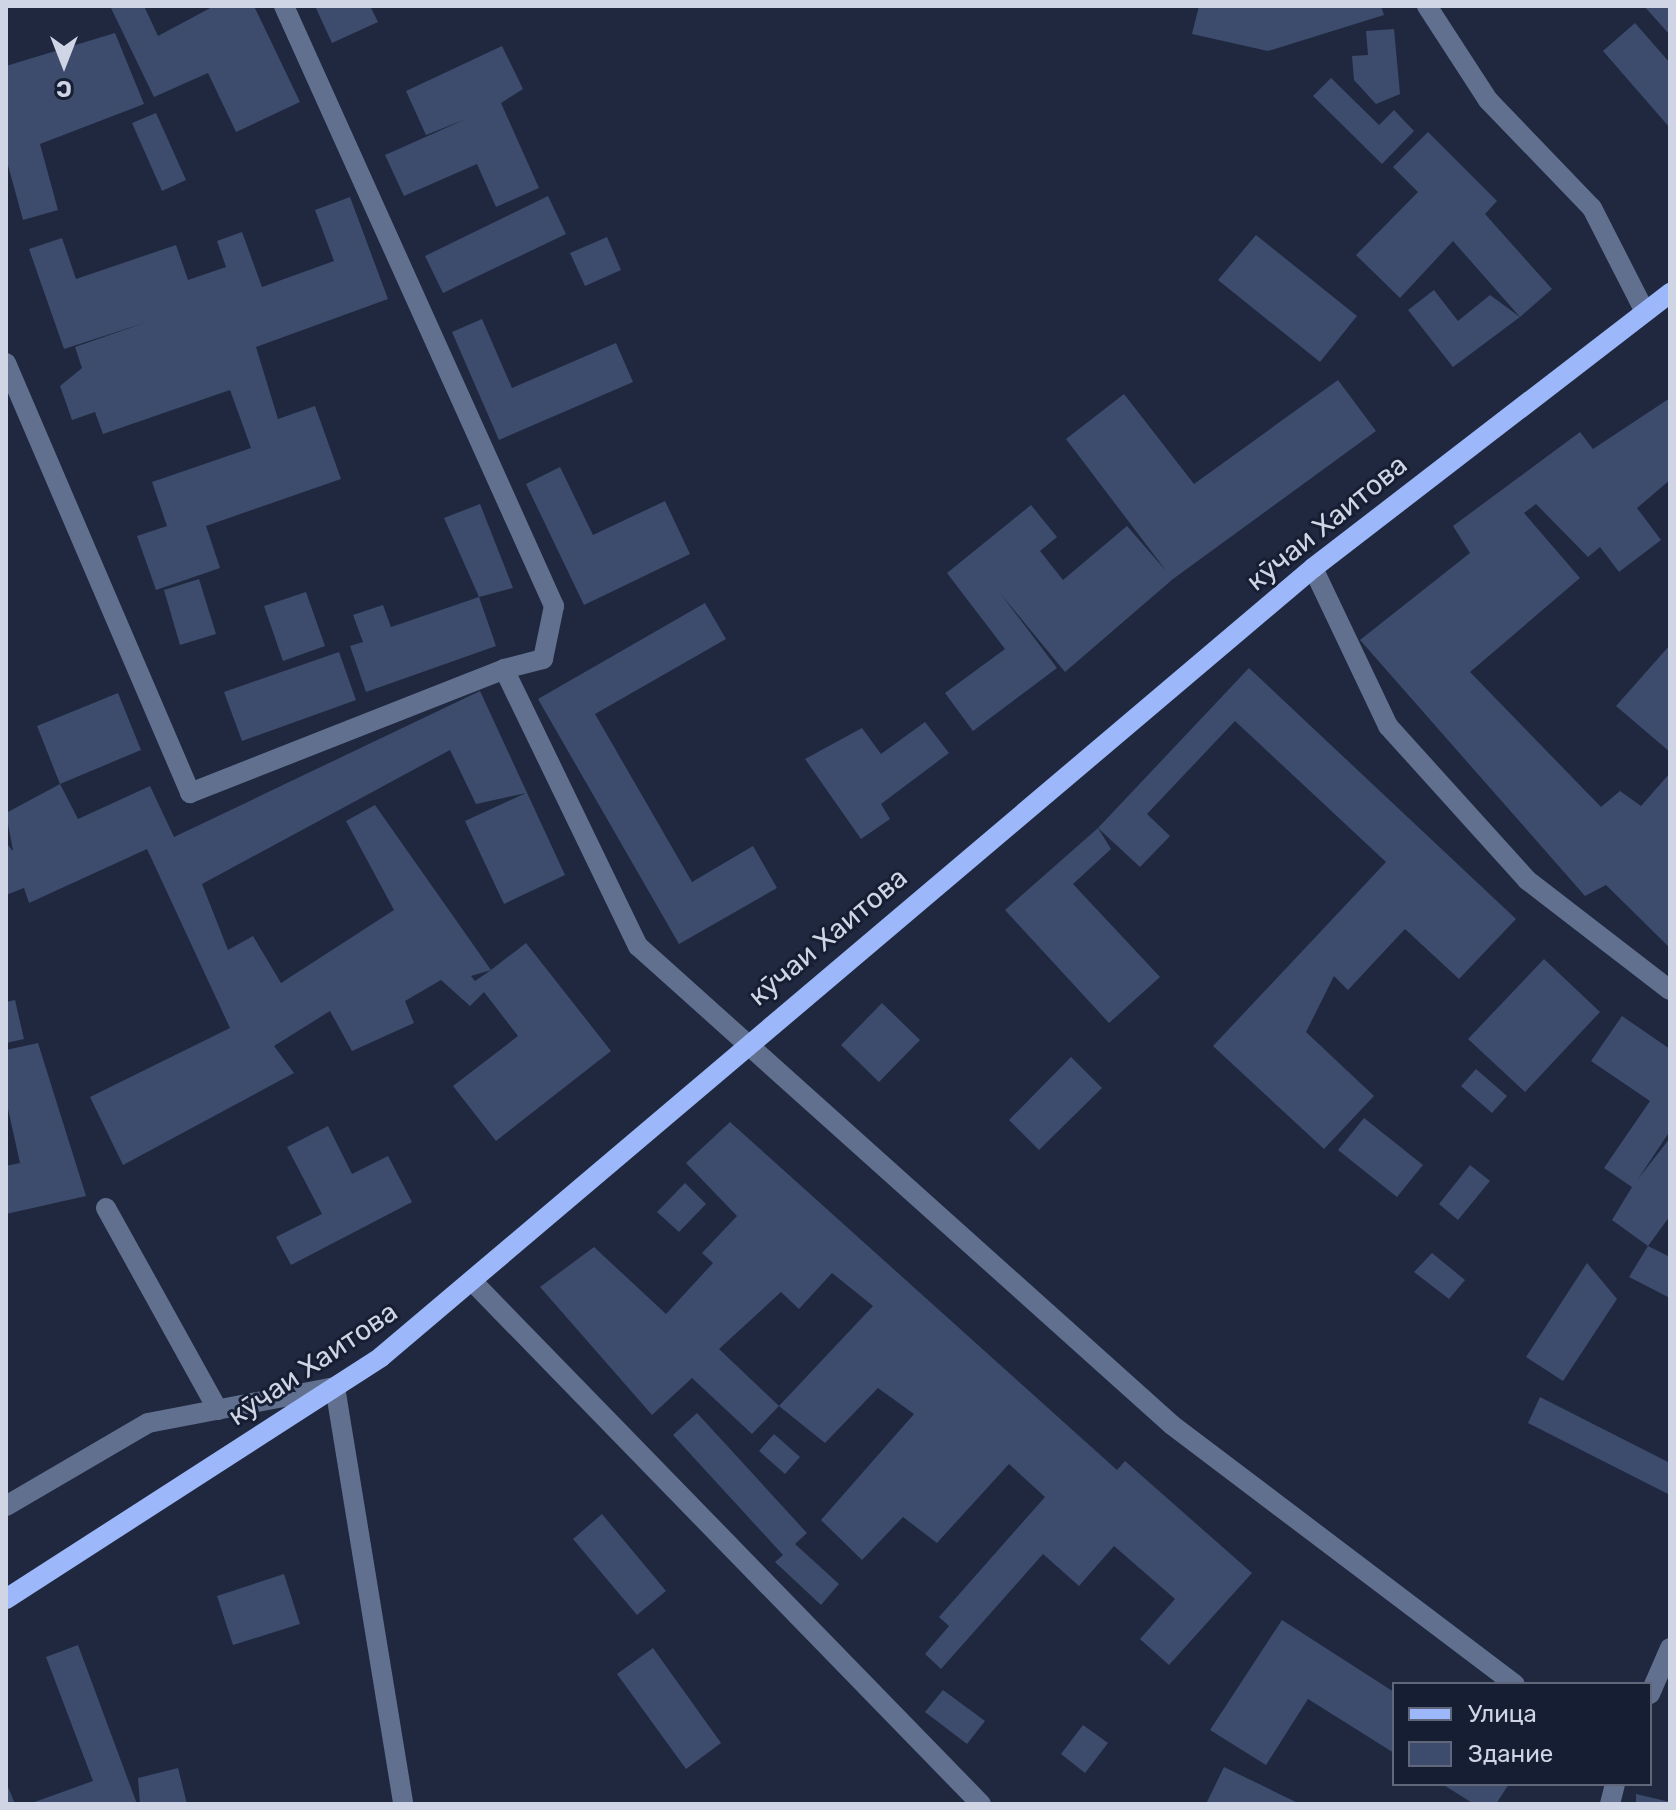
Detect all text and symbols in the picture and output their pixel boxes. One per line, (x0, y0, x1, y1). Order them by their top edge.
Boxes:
north arrow (24, 24, 104, 104)
text: С (56, 75, 72, 102)
street label: кӯчаи Хаитова (1240, 448, 1414, 598)
street label: кӯчаи Хаитова (742, 861, 914, 1013)
street label: кӯчаи Хаитова (222, 1295, 404, 1433)
legend (1392, 1682, 1652, 1786)
text: Улица (1468, 1700, 1537, 1728)
text: Здание (1468, 1740, 1553, 1768)

